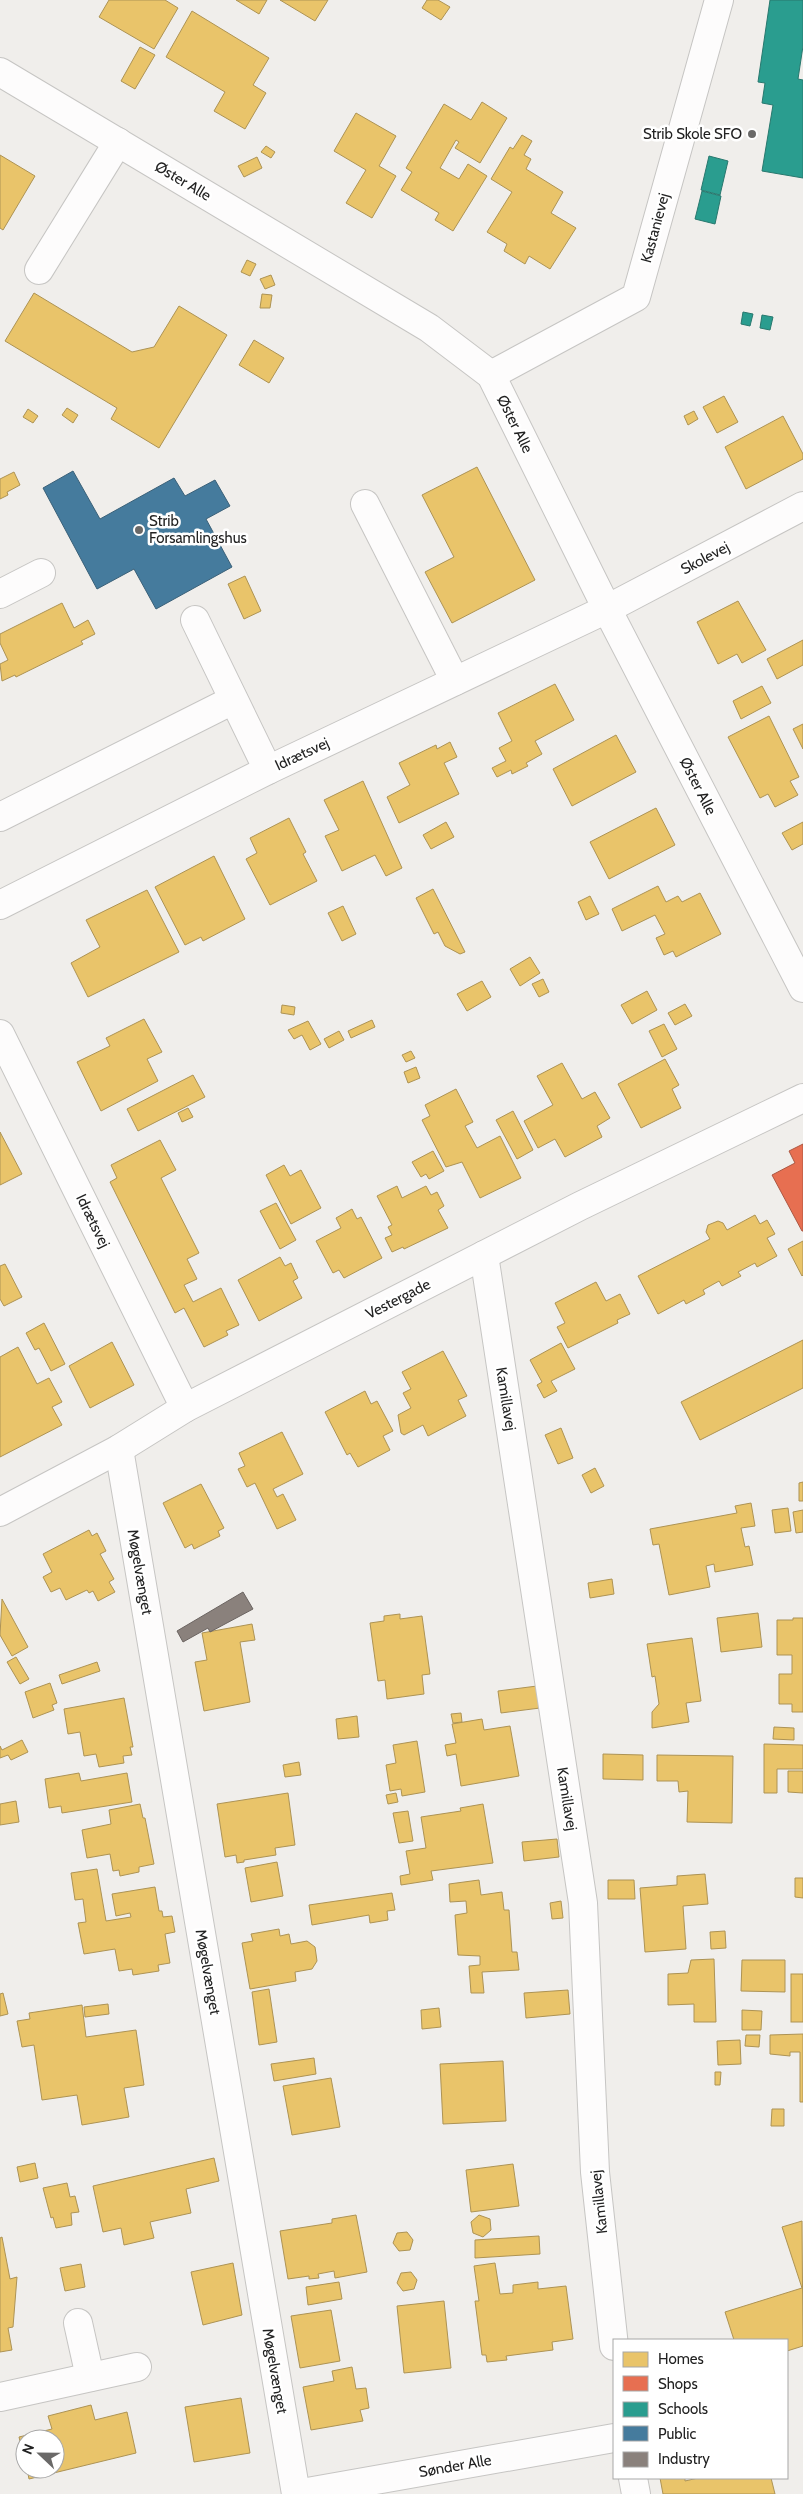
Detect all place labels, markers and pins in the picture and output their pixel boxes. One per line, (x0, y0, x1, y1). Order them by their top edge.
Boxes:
place label: Strib Skole SFO (643, 125, 742, 143)
marker: Strib Skole SFO (746, 128, 758, 140)
place label: Strib Forsamlingshus (149, 512, 247, 547)
marker: Strib Forsamlingshus (133, 524, 145, 536)

